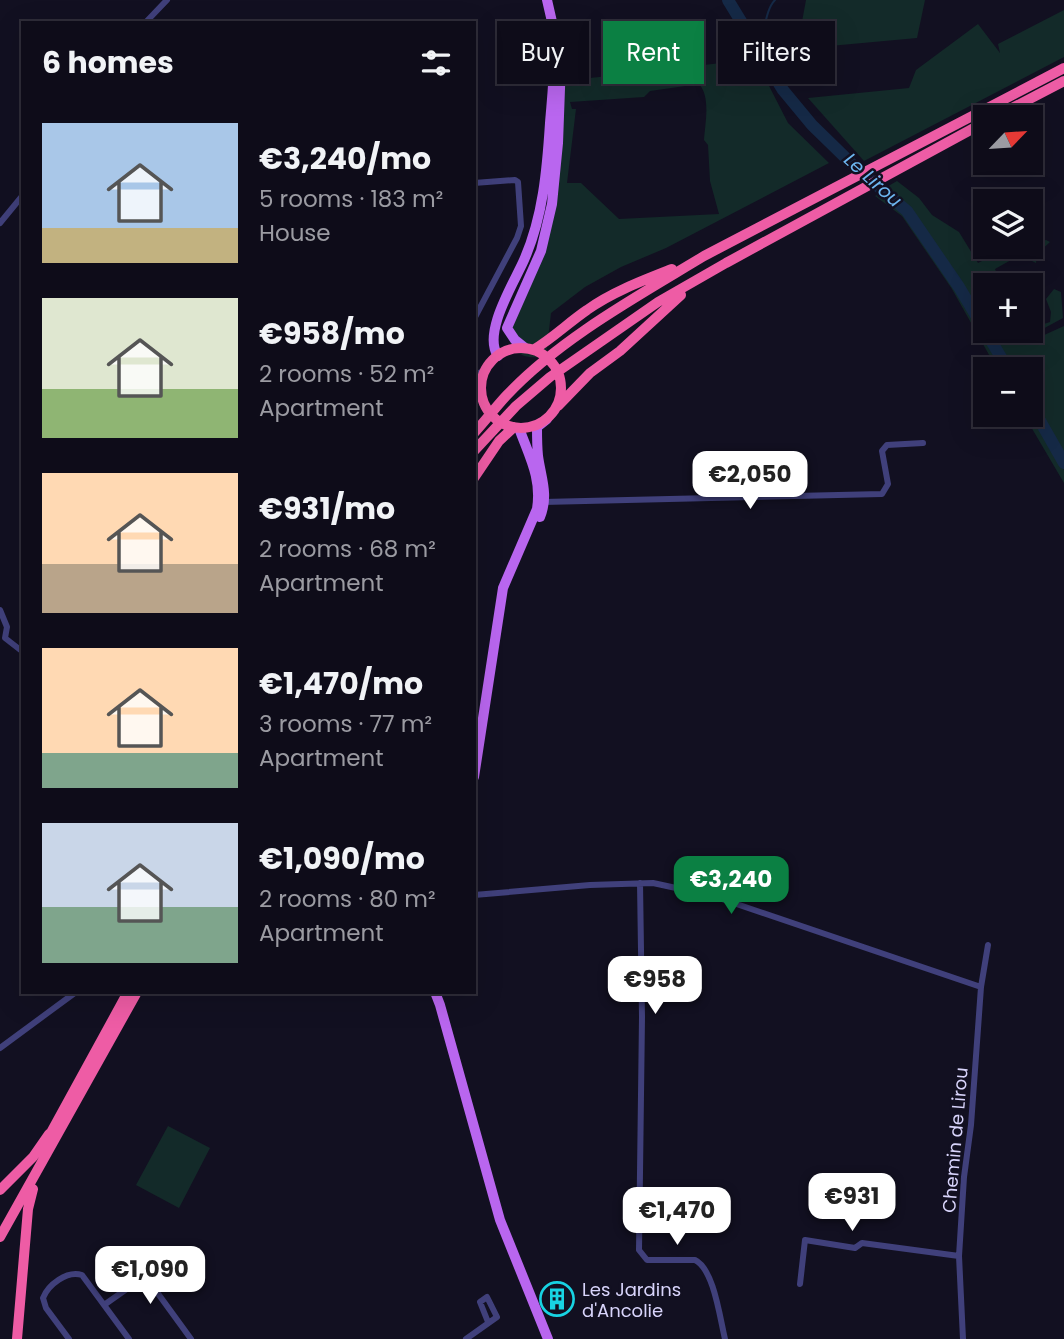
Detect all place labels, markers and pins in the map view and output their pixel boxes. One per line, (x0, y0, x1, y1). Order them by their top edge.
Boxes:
pin: €2,050 (693, 452, 807, 511)
pin: €3,240 (674, 856, 788, 916)
pin: €958 (614, 956, 696, 1016)
pin: €931 (811, 1174, 893, 1233)
pin: €1,470 (620, 1188, 734, 1247)
pin: €1,090 (93, 1246, 207, 1306)
place label: Les Jardins d'Ancolie (582, 1277, 681, 1323)
building icon: Les Jardins d'Ancolie (538, 1280, 576, 1318)

